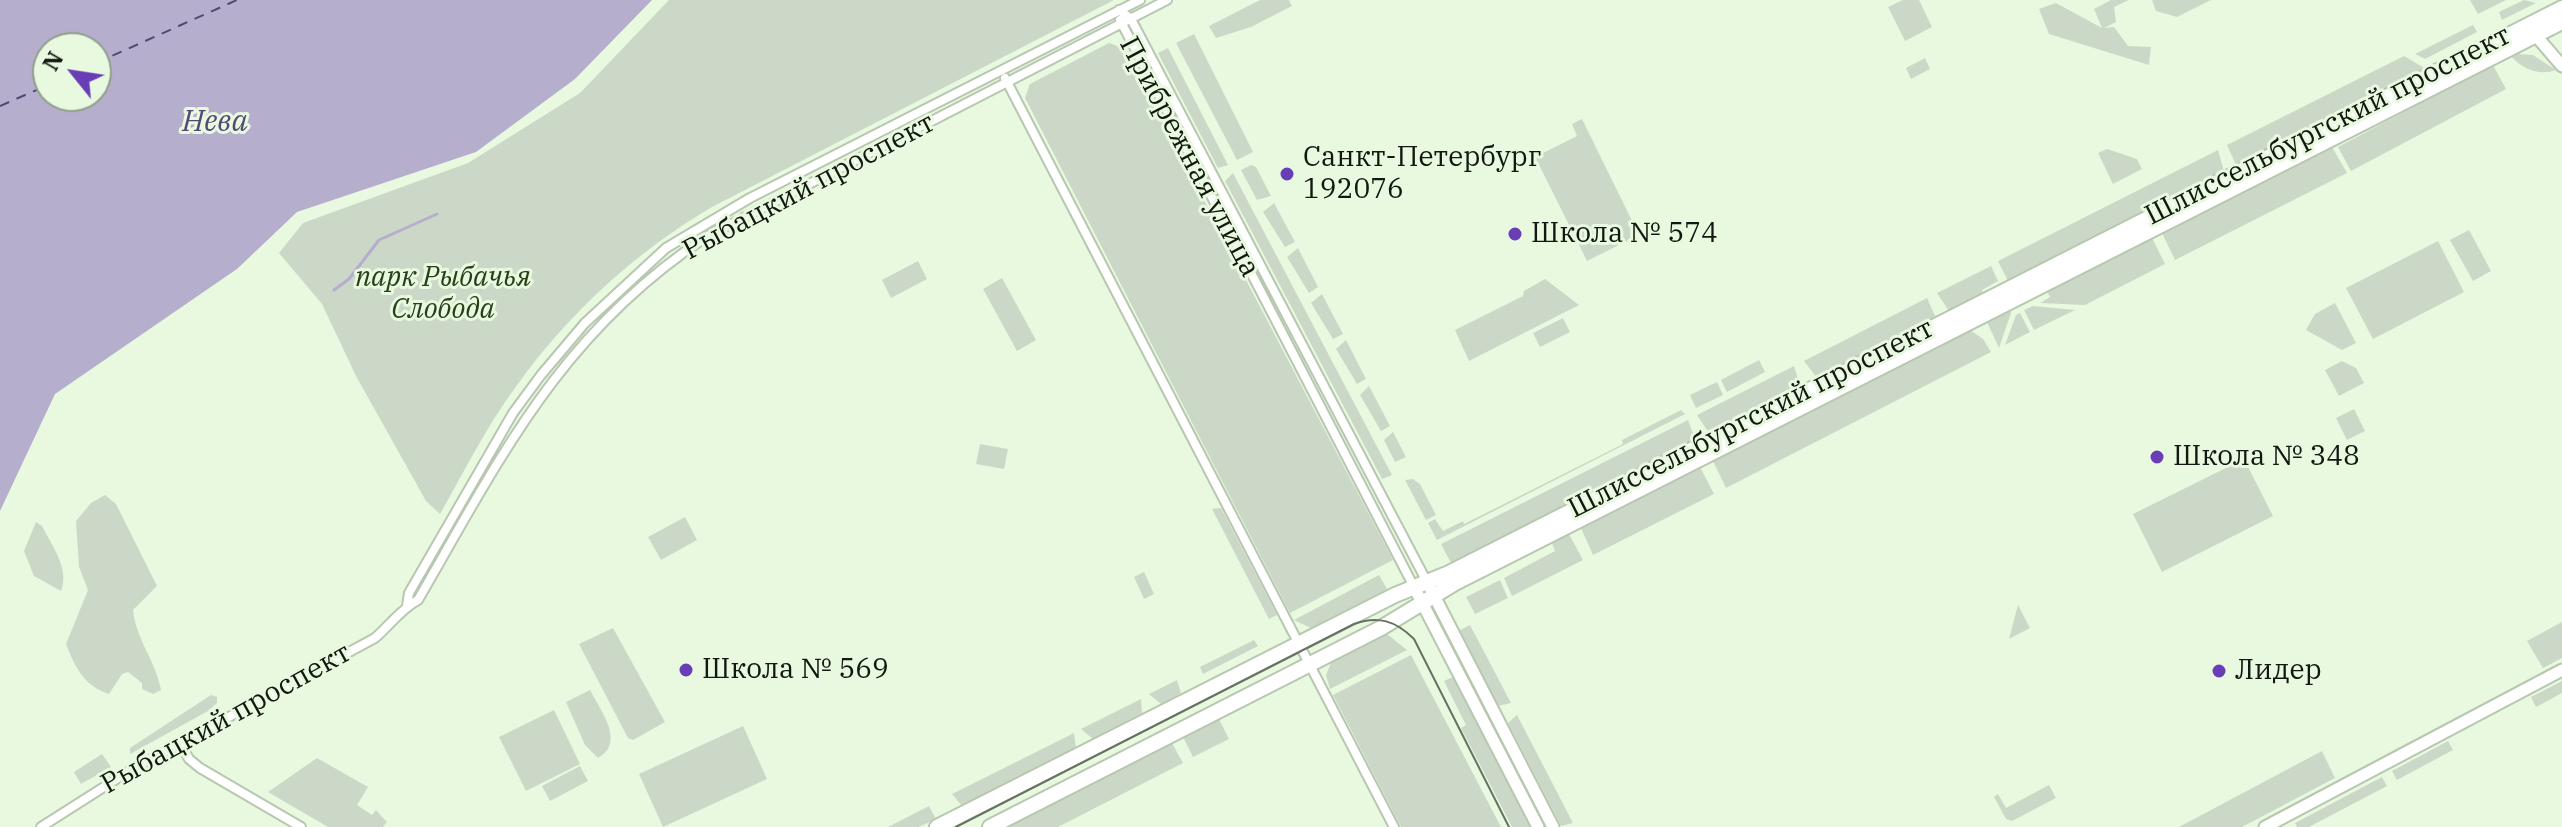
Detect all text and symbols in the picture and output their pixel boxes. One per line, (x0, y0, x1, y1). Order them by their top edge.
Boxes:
street label: Шлиссельбургский проспект (2140, 19, 2516, 233)
street label: Прибрежная улица (1111, 31, 1267, 283)
north arrow (32, 32, 112, 112)
text: N (36, 46, 69, 76)
water label: Нева (182, 104, 248, 140)
street label: Рыбацкий проспект (677, 106, 941, 268)
place label: Санкт-Петербург 192076 (1303, 141, 1541, 207)
marker: Санкт-Петербург 192076 (1278, 165, 1296, 183)
place label: Школа № 574 (1531, 217, 1718, 251)
marker: Школа № 574 (1506, 225, 1524, 243)
park label: парк Рыбачья Слобода (355, 261, 531, 327)
street label: Шлиссельбургский проспект (1563, 312, 1939, 526)
place label: Школа № 348 (2173, 440, 2360, 474)
marker: Школа № 348 (2148, 448, 2166, 466)
street label: Рыбацкий проспект (95, 636, 357, 802)
place label: Школа № 569 (702, 653, 889, 687)
place label: Лидер (2235, 654, 2322, 688)
marker: Школа № 569 (677, 661, 695, 679)
marker: Лидер (2210, 662, 2228, 680)

